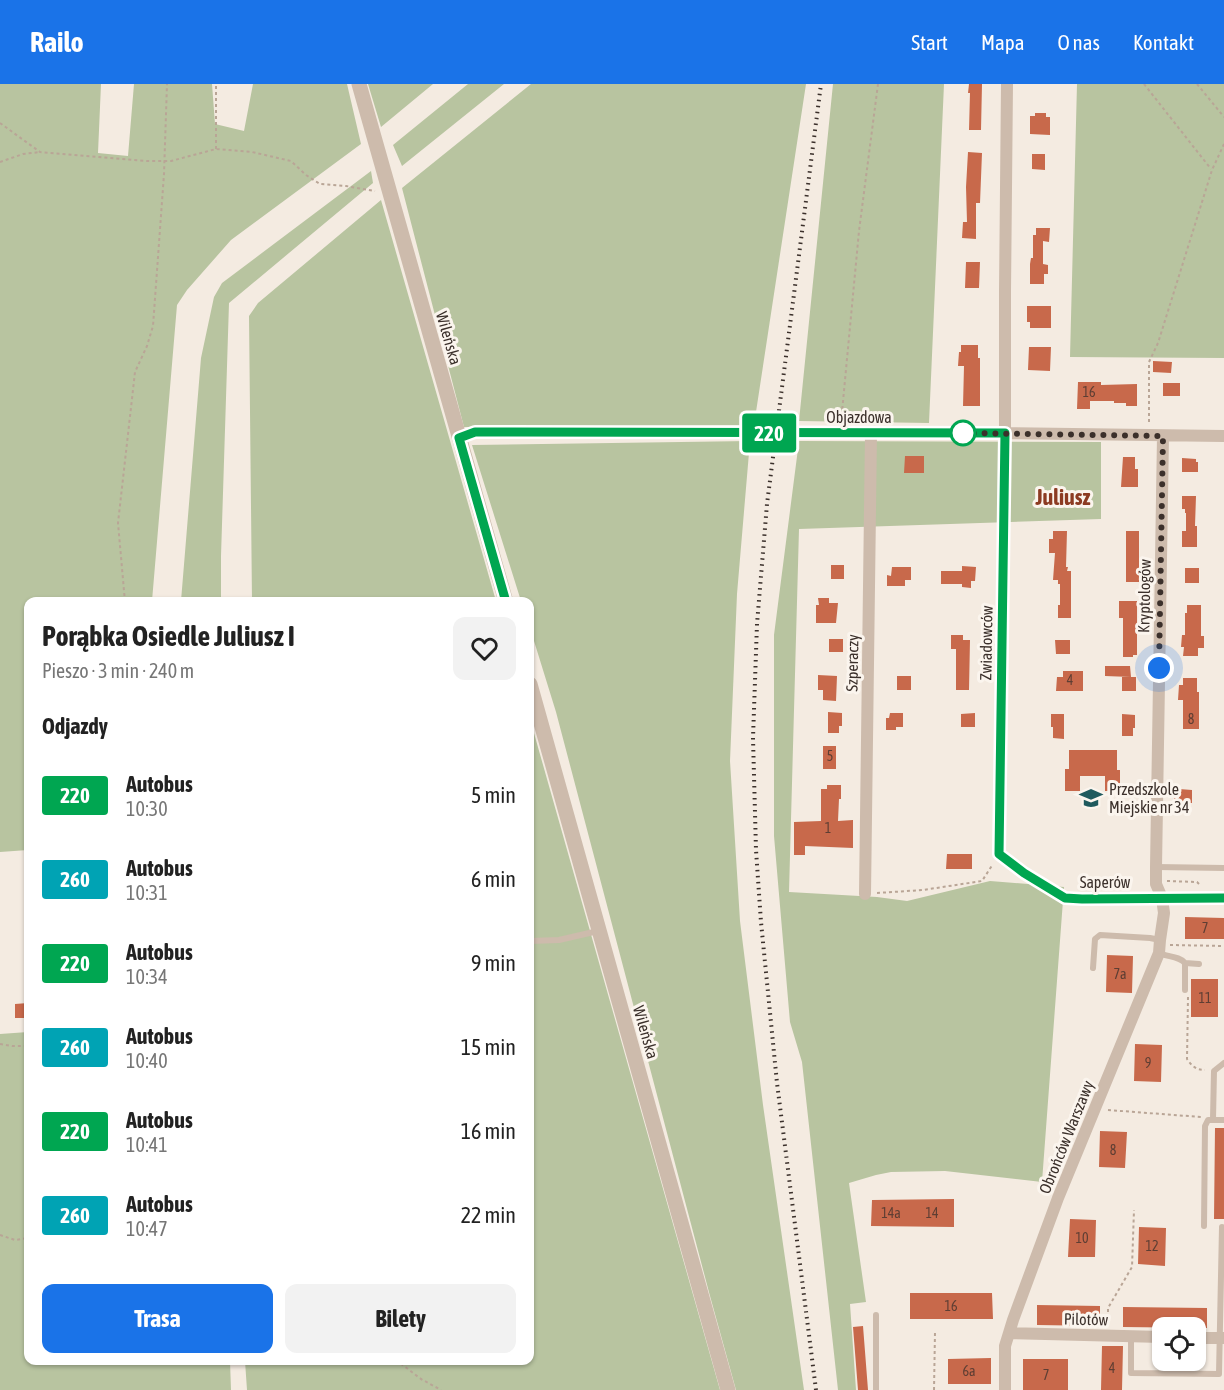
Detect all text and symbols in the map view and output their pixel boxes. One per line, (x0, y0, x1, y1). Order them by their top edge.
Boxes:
text: Railo (30, 26, 84, 58)
text: Start (911, 30, 948, 54)
text: Mapa (981, 30, 1024, 54)
text: O nas (1057, 30, 1100, 54)
text: Kontakt (1133, 30, 1194, 54)
street label: Wileńska (433, 309, 465, 367)
house number: 16 (1082, 384, 1096, 400)
street label: Objazdowa (826, 408, 892, 427)
line badge: 220 (734, 414, 804, 452)
unlabelled marker (950, 420, 976, 446)
text: 220 (754, 421, 784, 445)
district label: Juliusz (1035, 484, 1091, 510)
street label: Kryptologów (1134, 559, 1155, 633)
street label: Zwiadowców (976, 605, 996, 681)
button: heart (453, 617, 516, 680)
text: Porąbka Osiedle Juliusz I (42, 620, 295, 652)
street label: Szperaczy (843, 634, 863, 692)
your location (1144, 653, 1174, 683)
text: Pieszo · 3 min · 240 m (42, 659, 194, 682)
house number: 4 (1067, 672, 1074, 688)
house number: 8 (1188, 711, 1195, 727)
text: Odjazdy (42, 713, 108, 739)
house number: 5 (827, 748, 833, 764)
text: Autobus (126, 771, 193, 797)
place label: Przedszkole Miejskie nr 34 (1109, 780, 1189, 817)
text: 5 min (471, 782, 516, 808)
text: 220 (60, 783, 90, 807)
school or university icon: Przedszkole Miejskie nr 34 (1078, 785, 1104, 811)
text: 10:30 (126, 797, 168, 820)
house number: 1 (825, 820, 831, 836)
text: Autobus (126, 855, 193, 881)
text: 6 min (471, 866, 516, 892)
text: 260 (60, 867, 90, 891)
street label: Saperów (1080, 873, 1131, 892)
text: 10:31 (126, 881, 168, 904)
house number: 7 (1202, 920, 1208, 936)
text: Autobus (126, 939, 193, 965)
text: 9 min (471, 950, 516, 976)
text: 220 (60, 951, 90, 975)
text: 10:34 (126, 965, 168, 988)
house number: 7a (1113, 966, 1127, 982)
house number: 11 (1198, 990, 1212, 1006)
street label: Wileńska (630, 1003, 662, 1061)
text: Autobus (126, 1023, 193, 1049)
text: 15 min (461, 1034, 516, 1060)
text: 260 (60, 1035, 90, 1059)
text: 10:40 (126, 1049, 168, 1072)
house number: 9 (1145, 1055, 1151, 1071)
street label: Obrońców Warszawy (1035, 1078, 1098, 1196)
text: Autobus (126, 1107, 193, 1133)
text: 16 min (461, 1118, 516, 1144)
text: 220 (60, 1119, 90, 1143)
text: 10:41 (126, 1133, 168, 1156)
house number: 8 (1110, 1142, 1117, 1158)
text: Autobus (126, 1191, 193, 1217)
text: 22 min (461, 1202, 516, 1228)
text: 260 (60, 1203, 90, 1227)
house number: 14a (881, 1205, 901, 1221)
house number: 14 (925, 1205, 939, 1221)
text: 10:47 (126, 1217, 168, 1240)
house number: 10 (1075, 1230, 1089, 1246)
house number: 12 (1145, 1238, 1159, 1254)
button: Trasa (42, 1284, 273, 1353)
button: Bilety (285, 1284, 516, 1353)
house number: 16 (944, 1298, 958, 1314)
street label: Pilotów (1064, 1310, 1109, 1328)
map controls (1152, 1317, 1206, 1371)
button: locate (1152, 1317, 1206, 1371)
house number: 4 (1109, 1360, 1116, 1376)
house number: 6a (962, 1363, 976, 1379)
house number: 7 (1043, 1367, 1049, 1383)

